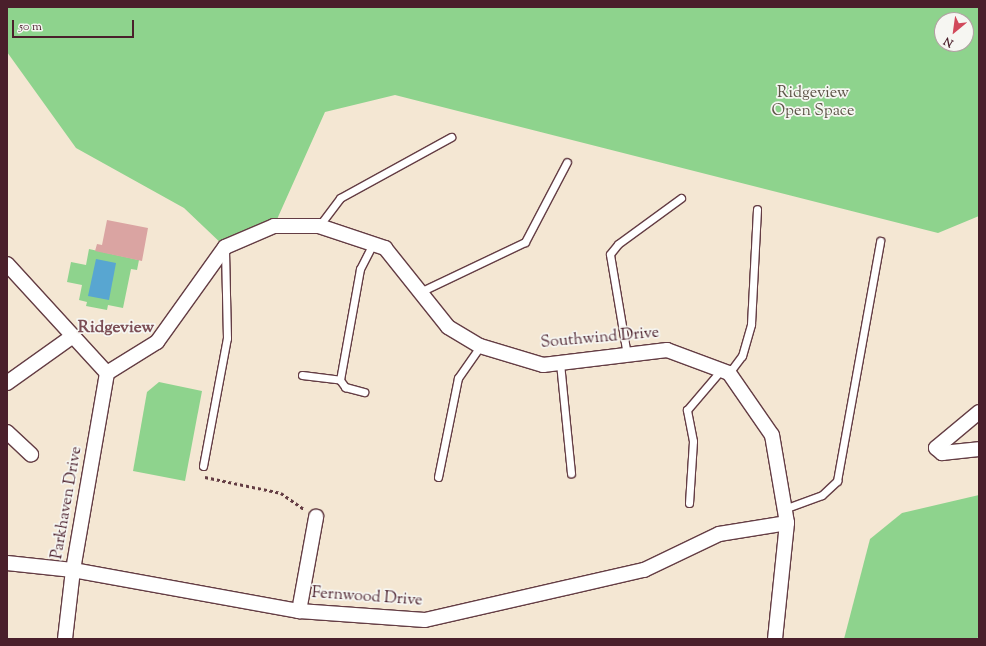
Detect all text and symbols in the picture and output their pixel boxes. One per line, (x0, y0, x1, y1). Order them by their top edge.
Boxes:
scale bar (14, 12, 136, 38)
north arrow (934, 12, 974, 52)
text: 50 m (19, 18, 42, 36)
text: N (941, 32, 956, 51)
park label: Ridgeview Open Space (771, 84, 855, 122)
district label: Ridgeview (78, 319, 154, 339)
street label: Southwind Drive (540, 324, 660, 354)
street label: Parkhaven Drive (49, 445, 87, 561)
street label: Fernwood Drive (311, 585, 423, 611)

